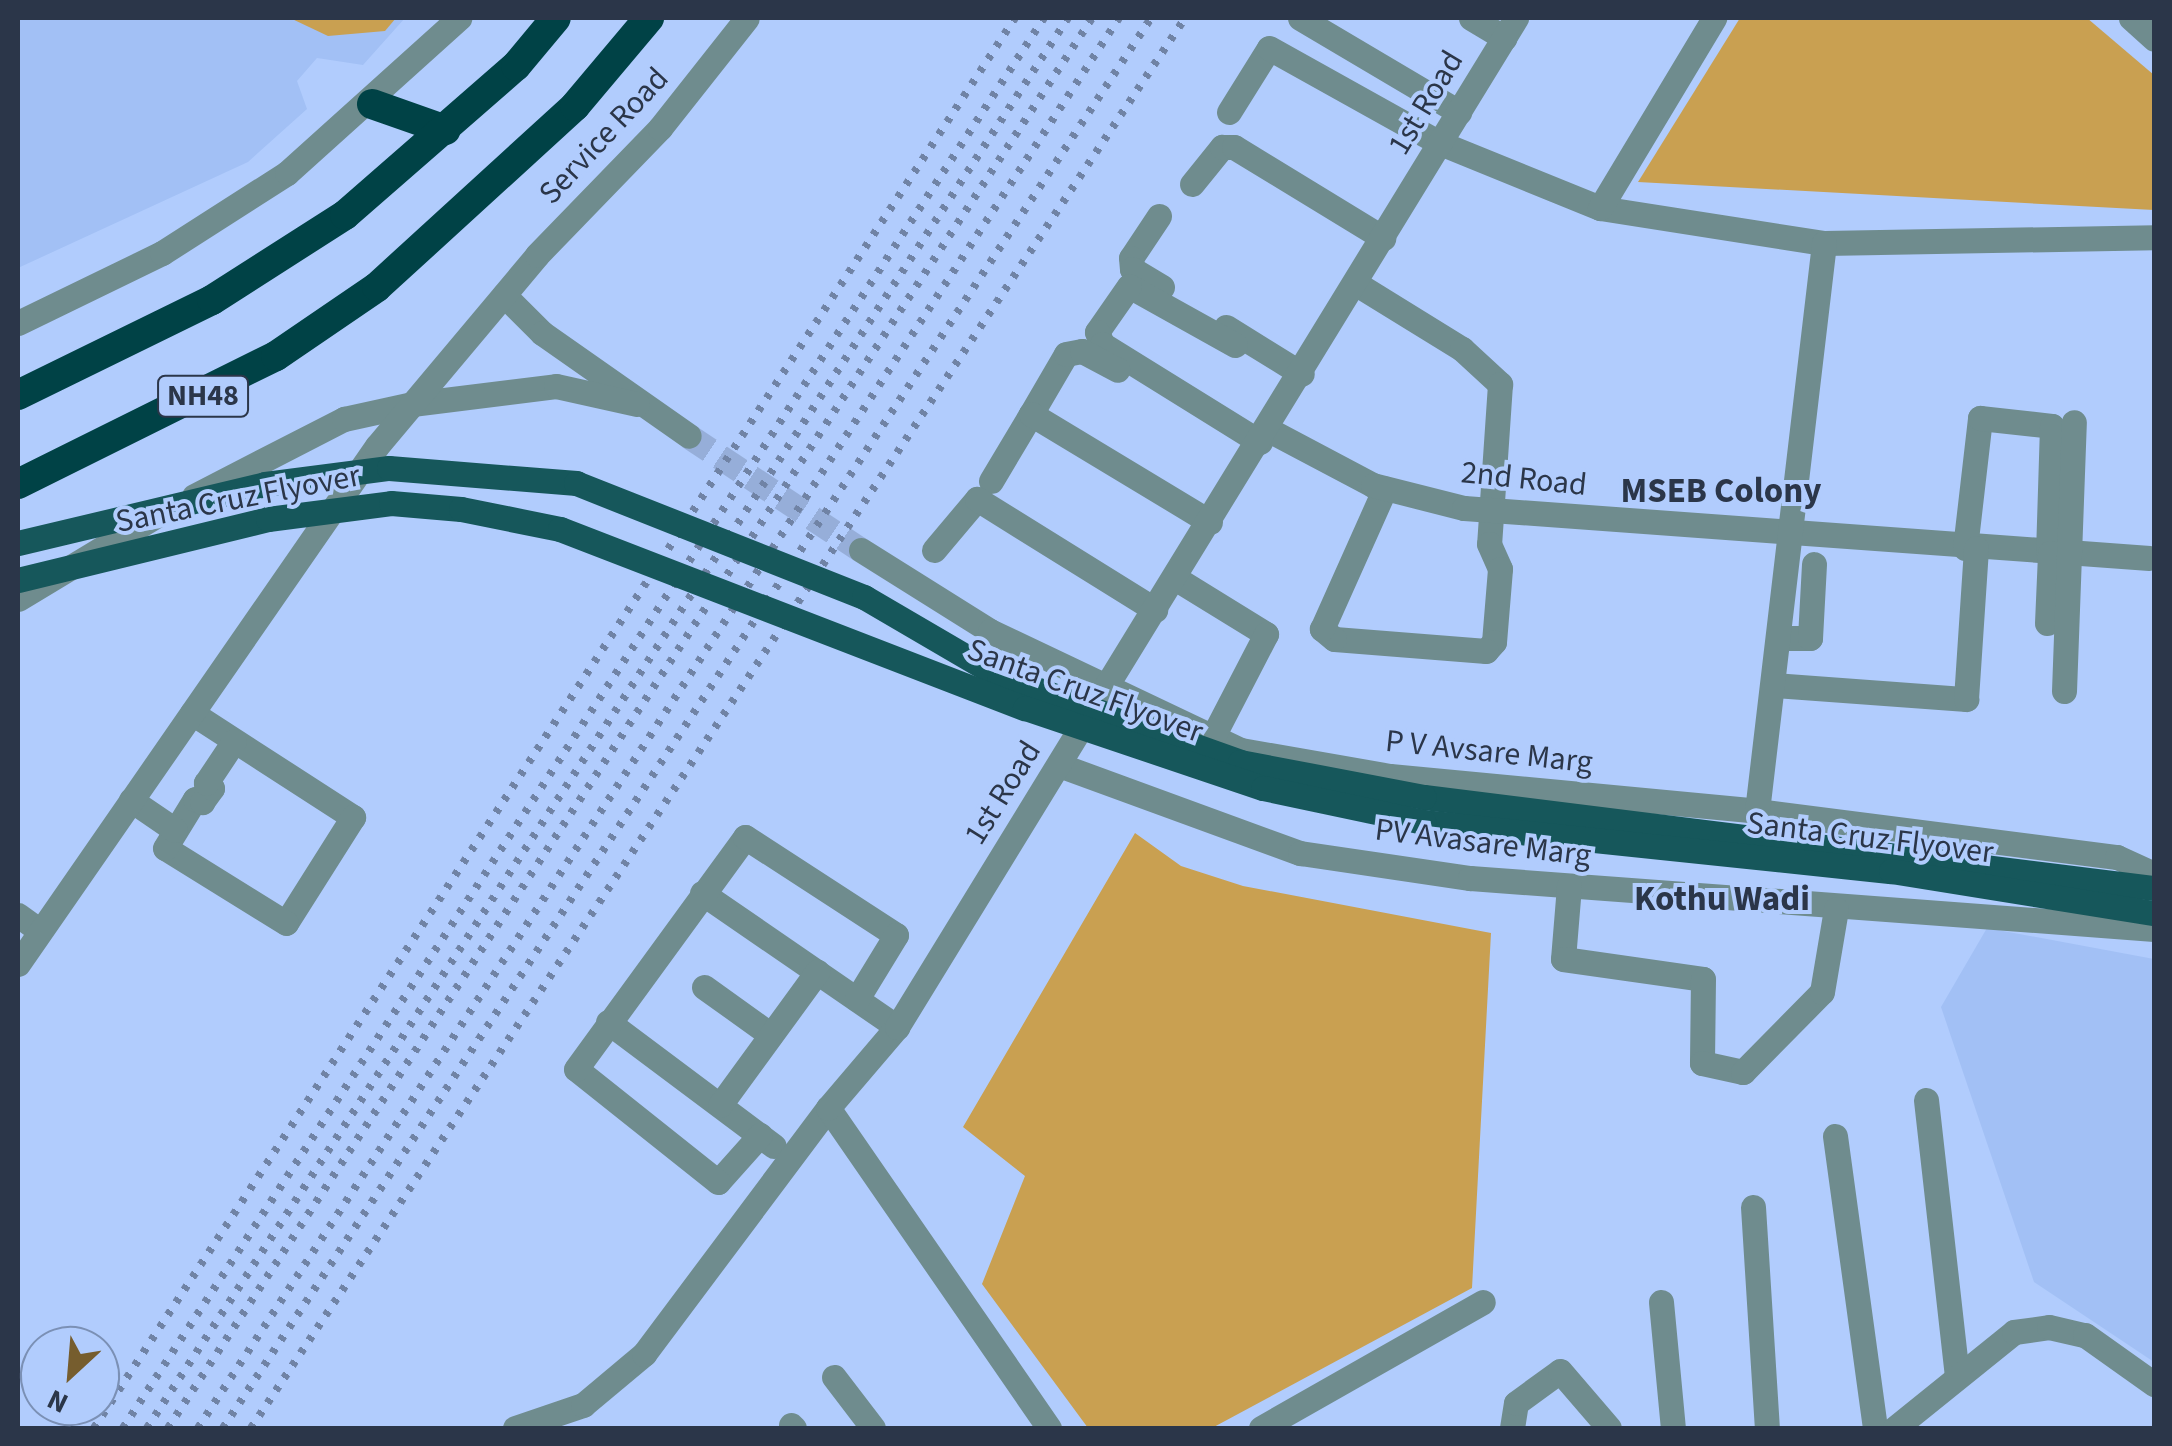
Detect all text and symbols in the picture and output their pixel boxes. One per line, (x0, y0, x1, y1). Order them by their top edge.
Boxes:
street label: 1st Road (1380, 44, 1472, 162)
street label: Service Road (531, 60, 677, 212)
road number: NH48 (156, 371, 250, 421)
street label: 2nd Road (1459, 453, 1589, 505)
street label: Santa Cruz Flyover (113, 456, 363, 542)
district label: MSEB Colony (1621, 470, 1821, 512)
street label: Santa Cruz Flyover (962, 631, 1208, 751)
street label: P V Avsare Marg (1383, 722, 1595, 782)
street label: 1st Road (956, 734, 1050, 852)
street label: Santa Cruz Flyover (1745, 804, 1995, 872)
street label: PV Avasare Marg (1373, 811, 1593, 875)
district label: Kothu Wadi (1634, 878, 1810, 920)
north arrow (20, 1326, 120, 1426)
text: N (41, 1379, 75, 1423)

